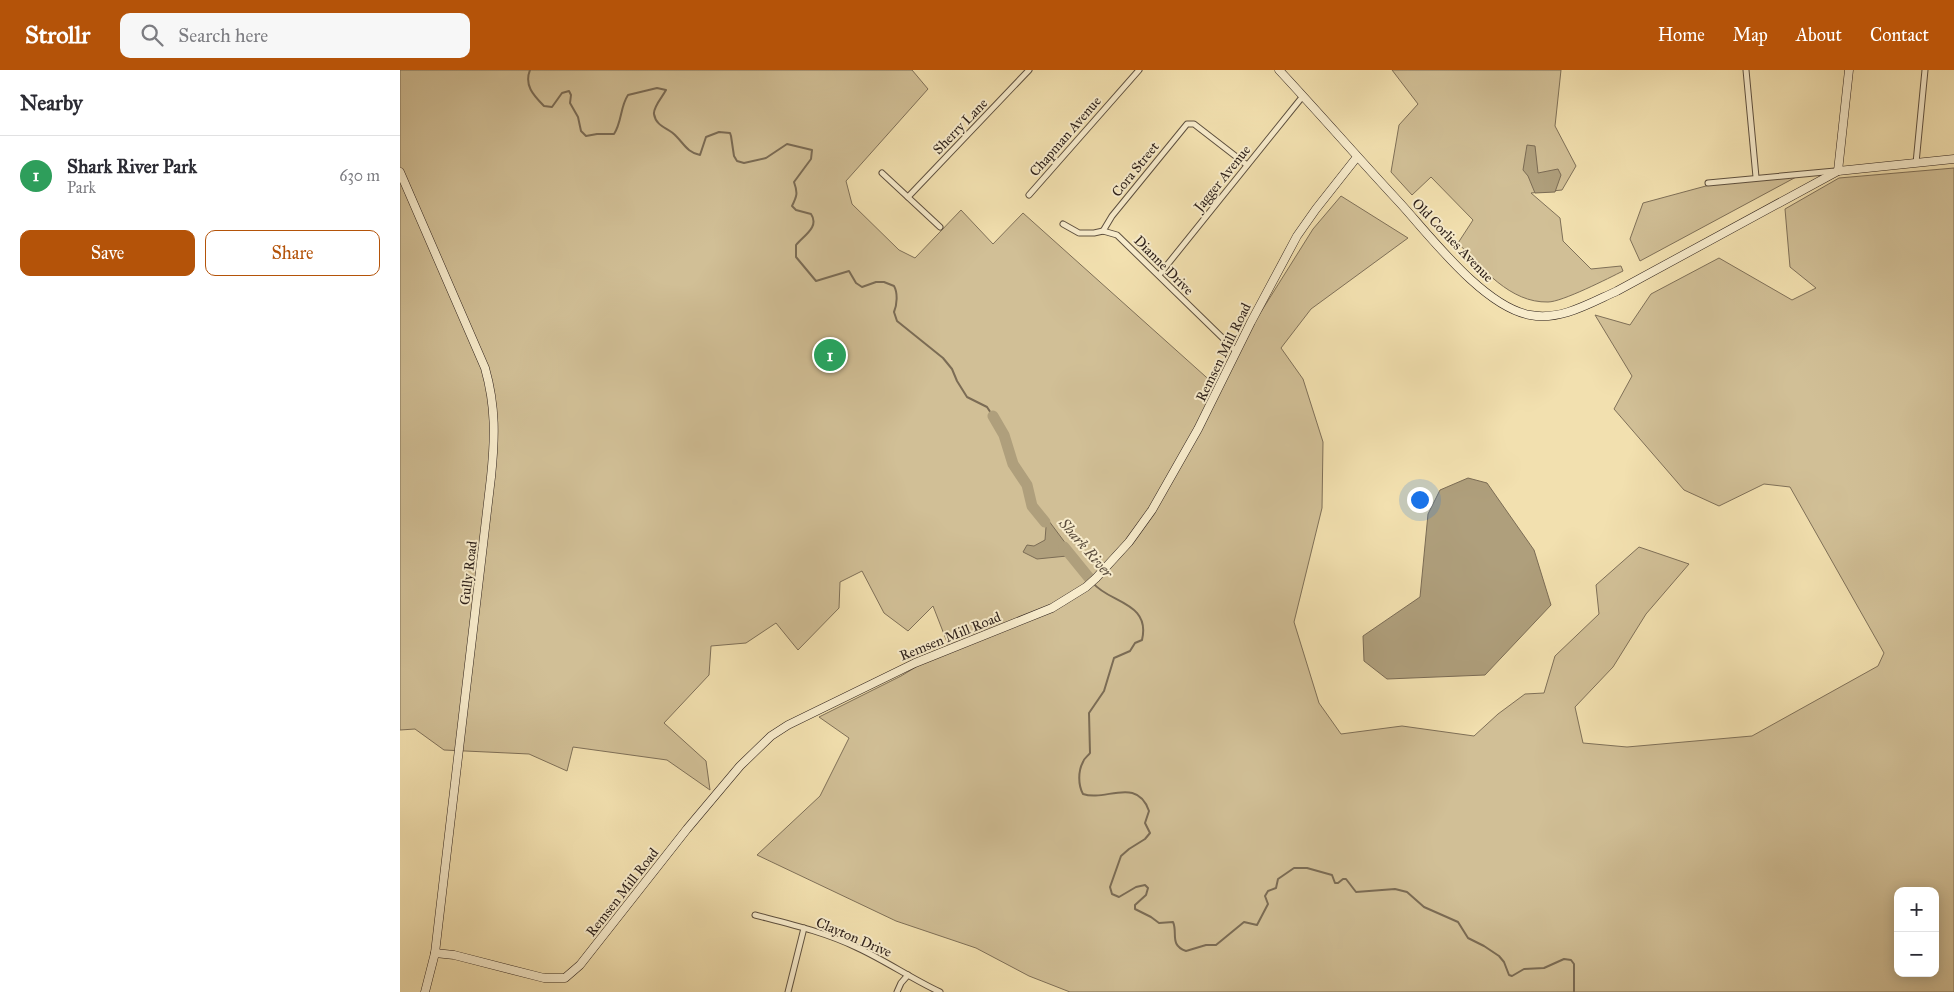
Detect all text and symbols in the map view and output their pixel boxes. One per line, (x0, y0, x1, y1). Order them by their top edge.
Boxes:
search box (120, 13, 470, 58)
text: Strollr (25, 20, 90, 50)
icon: search (138, 21, 166, 49)
text: Search here (178, 24, 268, 47)
text: Home (1658, 24, 1705, 46)
text: Map (1733, 24, 1768, 46)
text: About (1796, 24, 1842, 46)
text: Contact (1870, 24, 1929, 46)
text: Nearby (20, 90, 83, 116)
street label: Chapman Avenue (1026, 93, 1105, 180)
street label: Sherry Lane (929, 95, 991, 158)
street label: Cora Street (1108, 138, 1163, 200)
street label: Jagger Avenue (1189, 142, 1255, 217)
text: Shark River Park (67, 155, 197, 178)
text: 1 (33, 166, 39, 185)
text: 630 m (339, 166, 380, 185)
text: Park (67, 178, 96, 197)
street label: Old Corlies Avenue (1408, 195, 1497, 286)
button: Save (20, 230, 195, 276)
button: Share (205, 230, 380, 276)
street label: Dianne Drive (1130, 232, 1197, 299)
street label: Remsen Mill Road (1192, 300, 1255, 404)
pin: 1 (814, 336, 846, 374)
your location (1407, 487, 1433, 513)
water label: Shark River (1055, 514, 1117, 582)
street label: Gully Road (456, 540, 481, 606)
street label: Remsen Mill Road (897, 608, 1003, 664)
street label: Remsen Mill Road (583, 845, 662, 940)
map controls (1894, 887, 1939, 977)
button: + (1894, 887, 1939, 932)
street label: Clayton Drive (813, 914, 894, 961)
button: − (1894, 932, 1939, 977)

